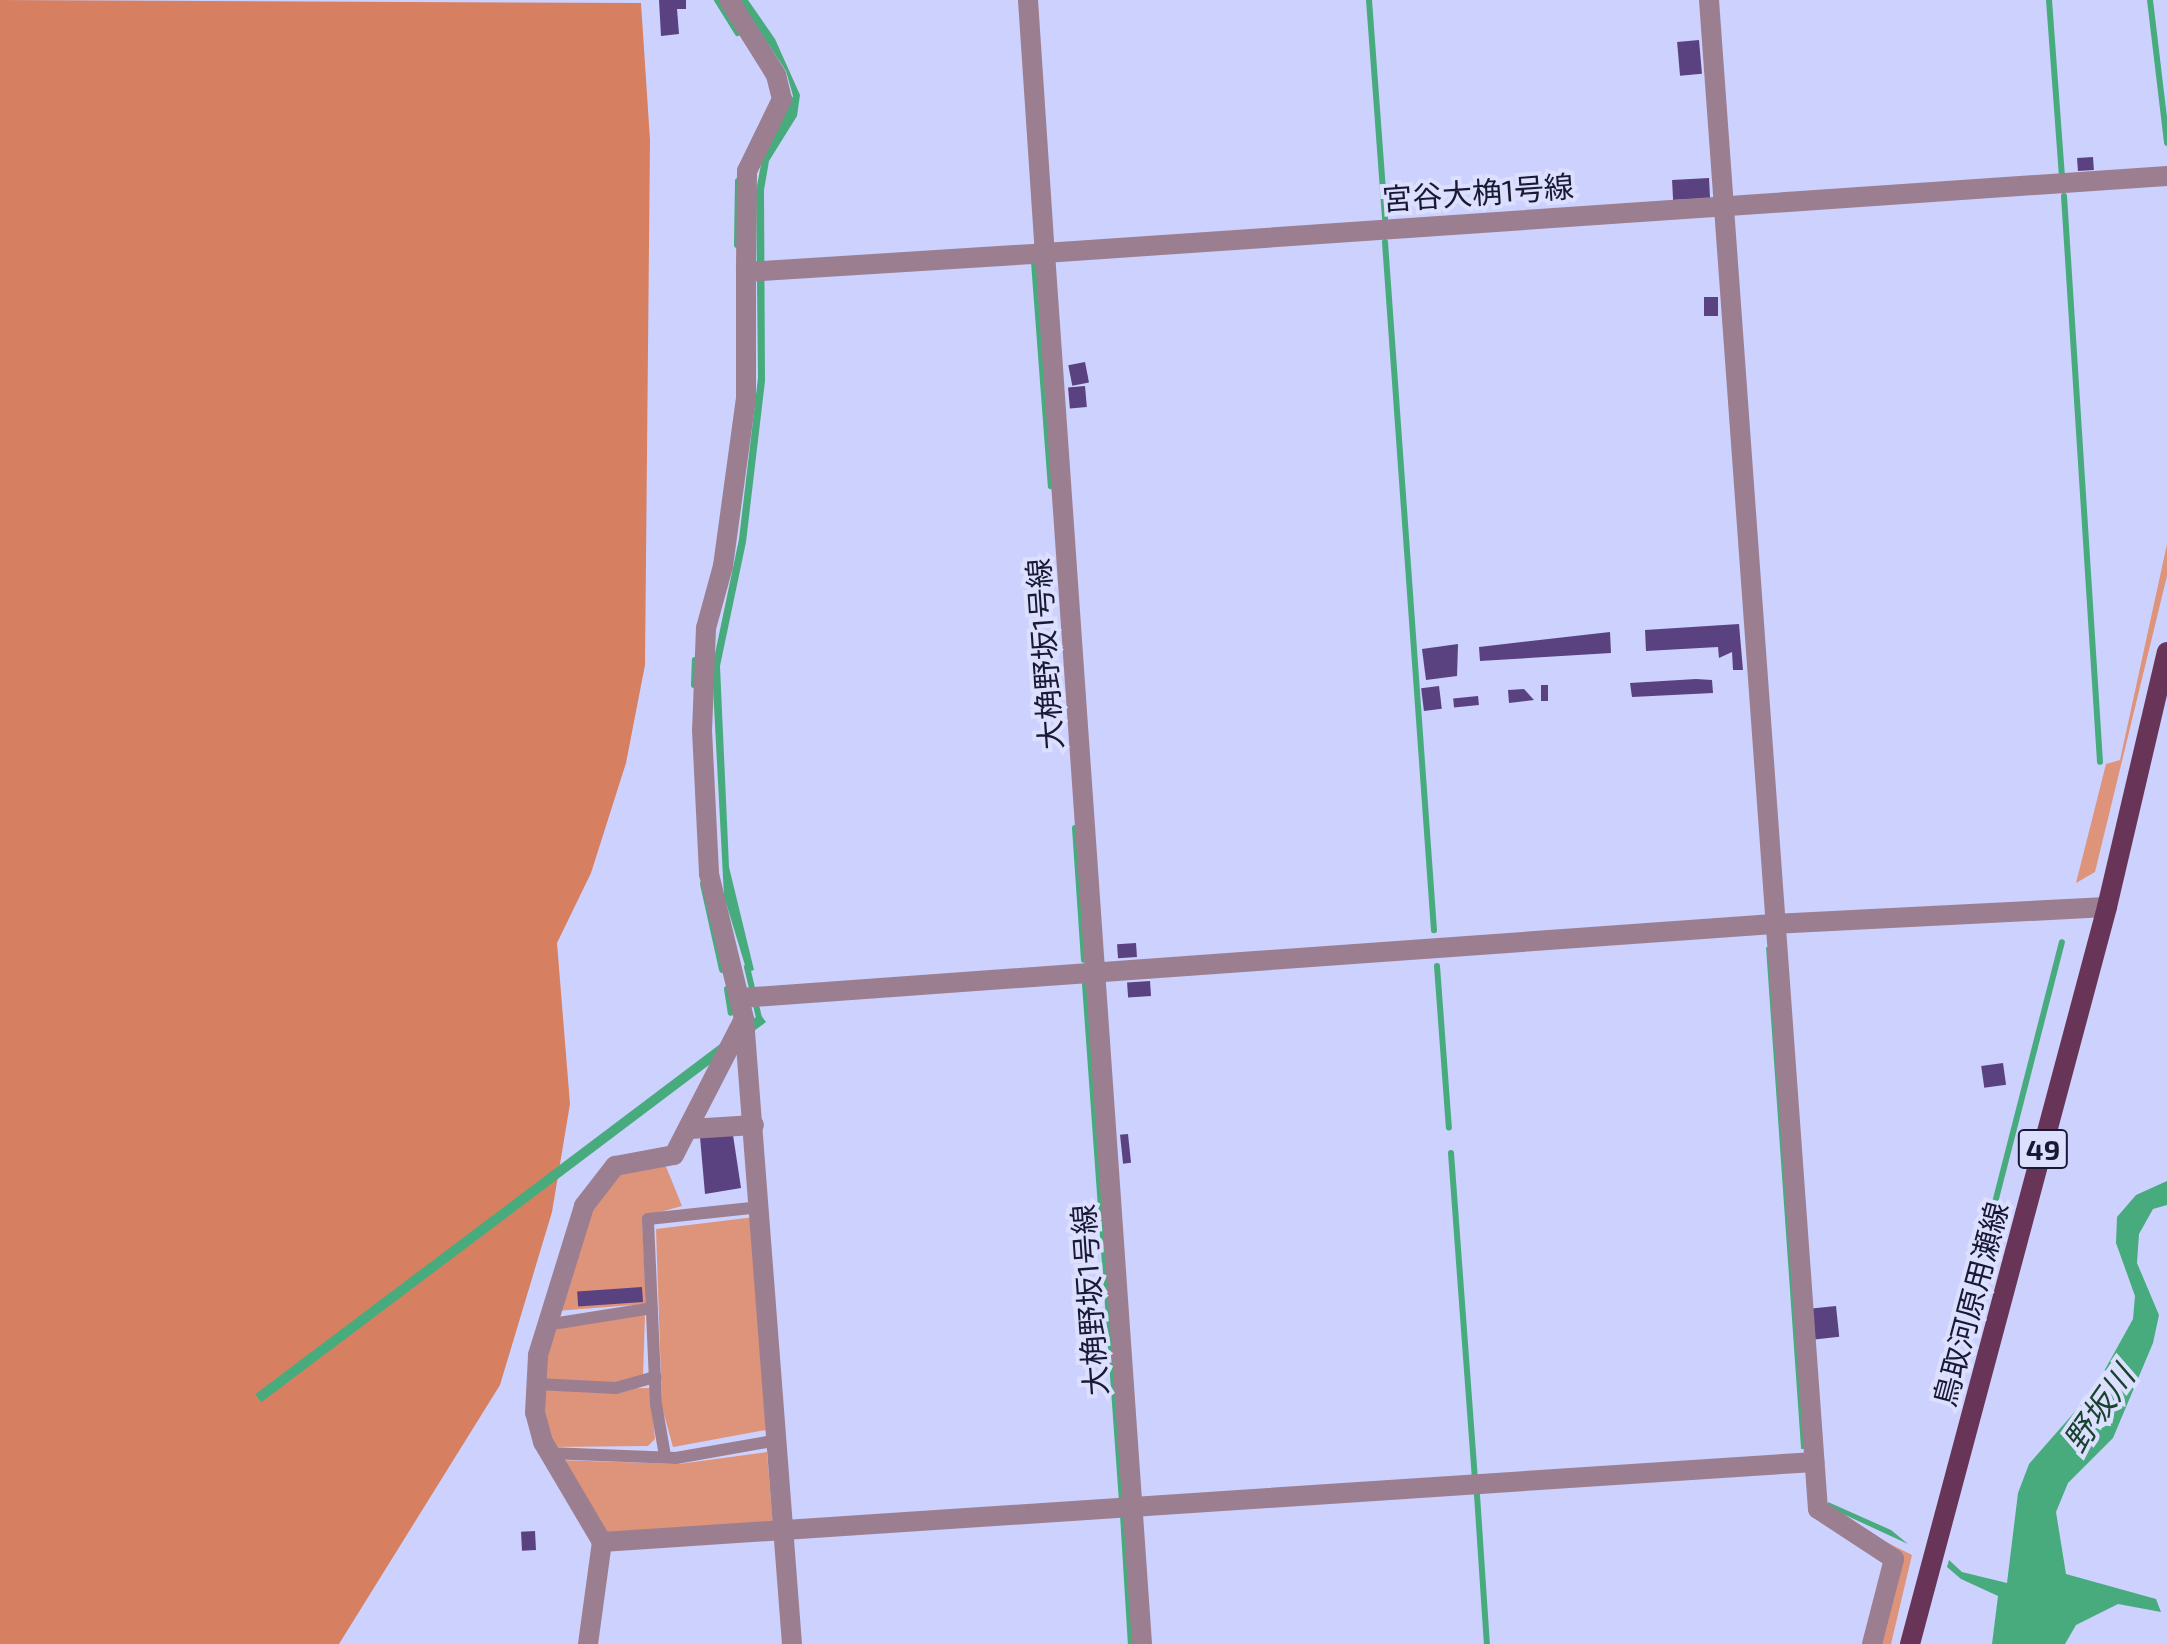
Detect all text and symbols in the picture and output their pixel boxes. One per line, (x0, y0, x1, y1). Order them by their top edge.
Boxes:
street label: 宮谷大桷1号線 (1381, 167, 1575, 217)
street label: 大桷野坂1号線 (1019, 557, 1069, 751)
road number: 49 (2017, 1125, 2069, 1173)
street label: 鳥取河原用瀬線 (1925, 1198, 2015, 1410)
street label: 大桷野坂1号線 (1064, 1203, 1114, 1397)
water label: 野坂川 (2055, 1358, 2141, 1458)

